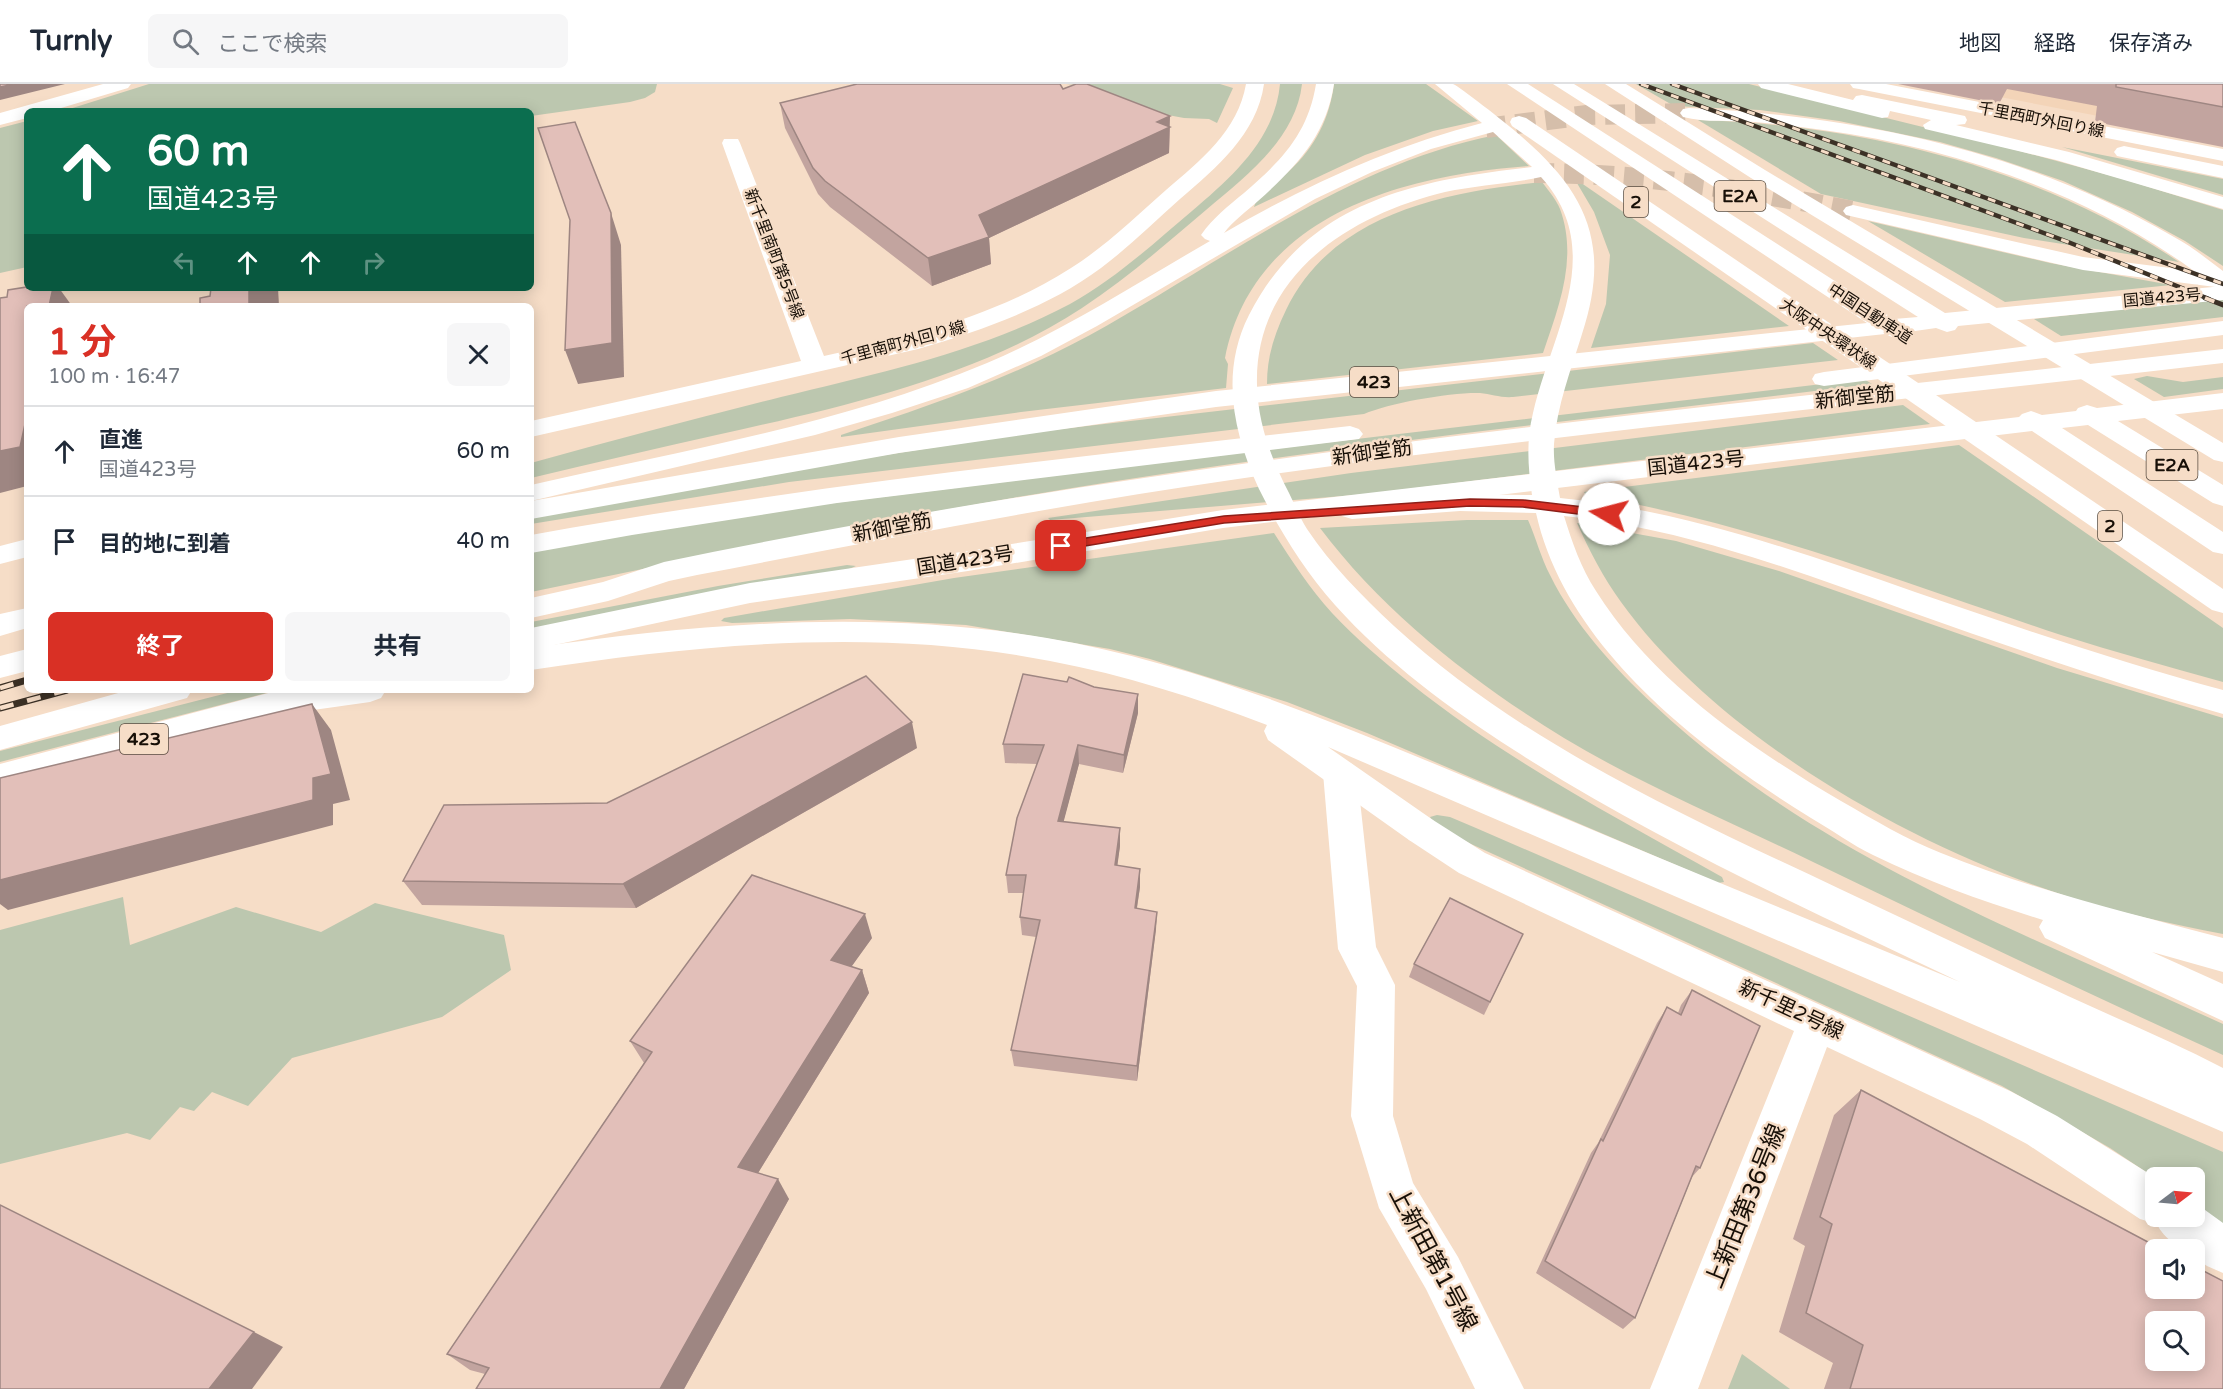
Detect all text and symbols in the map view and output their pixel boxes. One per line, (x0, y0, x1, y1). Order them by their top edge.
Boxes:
search box (148, 14, 568, 68)
text: Turnly (30, 24, 112, 58)
icon: search (169, 25, 202, 58)
text: ここで検索 (217, 31, 327, 57)
text: 地図 (1959, 31, 2001, 56)
text: 経路 (2034, 31, 2076, 56)
text: 保存済み (2109, 31, 2193, 56)
street label: 千里西町外回り線 (1976, 98, 2106, 142)
text: 60 m (147, 126, 249, 177)
icon: ahead (48, 132, 126, 210)
road number: E2A (1714, 181, 1766, 211)
text: 国道423号 (147, 183, 279, 216)
street label: 新千里南町第5号線 (740, 186, 808, 322)
road number: 2 (1624, 187, 1648, 217)
icon: left (168, 246, 201, 279)
icon: ahead (231, 246, 264, 279)
icon: ahead (294, 246, 327, 279)
icon: right (357, 246, 390, 279)
street label: 中国自動車道 (1824, 279, 1916, 349)
street label: 国道423号 (2122, 285, 2202, 311)
street label: 大阪中央環状線 (1776, 294, 1880, 374)
street label: 千里南町外回り線 (839, 317, 967, 369)
text: 1 分 (48, 321, 116, 364)
button: close (447, 323, 510, 386)
text: 100 m · 16:47 (48, 365, 180, 389)
road number: 423 (1350, 367, 1398, 397)
street label: 新御堂筋 (1814, 382, 1896, 414)
text: 直進 (99, 427, 143, 453)
icon: ahead (48, 435, 81, 468)
street label: 新御堂筋 (1331, 436, 1413, 470)
text: 60 m (456, 438, 510, 464)
street label: 国道423号 (1646, 447, 1746, 481)
road number: E2A (2146, 450, 2198, 480)
text: 国道423号 (99, 458, 197, 482)
position arrow (1577, 482, 1641, 546)
street label: 新御堂筋 (850, 509, 934, 547)
road number: 2 (2098, 511, 2122, 541)
pin (1035, 520, 1086, 571)
icon: arrive (48, 525, 81, 558)
text: 40 m (456, 528, 510, 554)
icon: arrive (1044, 529, 1077, 562)
text: 目的地に到着 (99, 531, 231, 557)
street label: 国道423号 (915, 542, 1015, 580)
button: 終了 (48, 612, 273, 681)
button: 共有 (285, 612, 510, 681)
road number: 423 (120, 724, 168, 754)
street label: 新千里2号線 (1735, 975, 1847, 1045)
street label: 上新田第36号線 (1700, 1120, 1792, 1292)
north arrow (2145, 1167, 2205, 1227)
map controls (2145, 1167, 2205, 1371)
street label: 上新田第1号線 (1383, 1182, 1483, 1336)
button: sound (2145, 1239, 2205, 1299)
button: search (2145, 1311, 2205, 1371)

